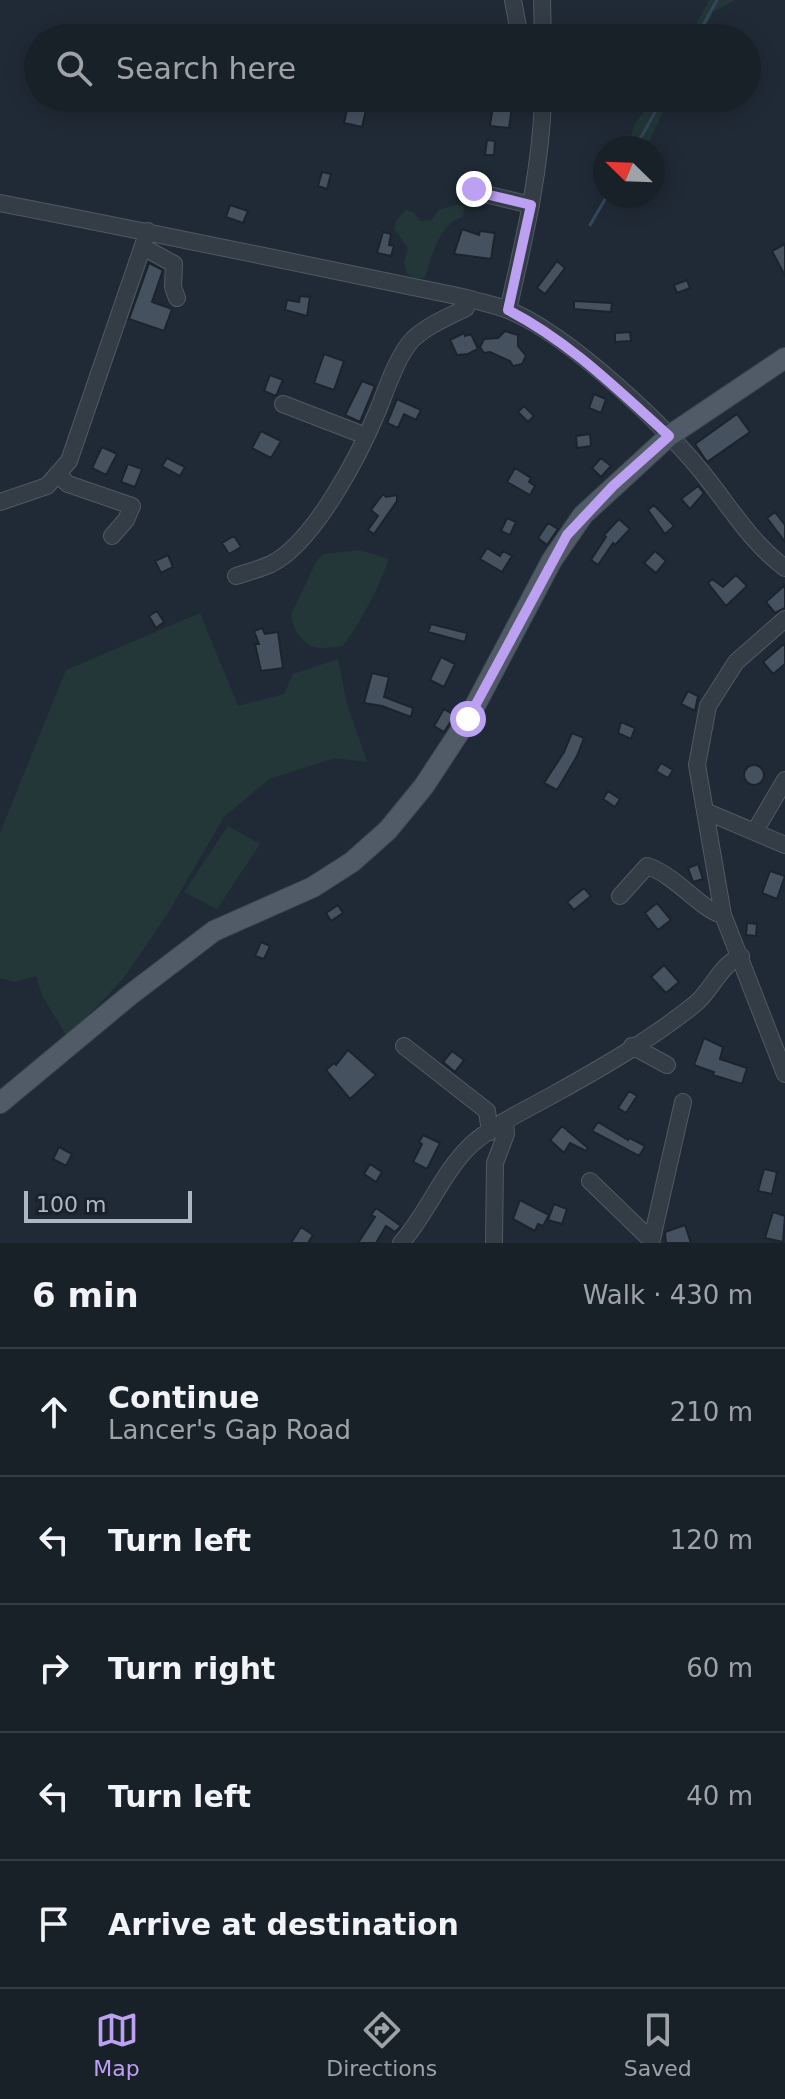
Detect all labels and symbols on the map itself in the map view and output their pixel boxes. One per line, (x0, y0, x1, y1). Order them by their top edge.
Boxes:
north arrow (593, 136, 665, 208)
route end (456, 171, 492, 207)
route start (450, 701, 486, 737)
scale bar (24, 1187, 192, 1223)

